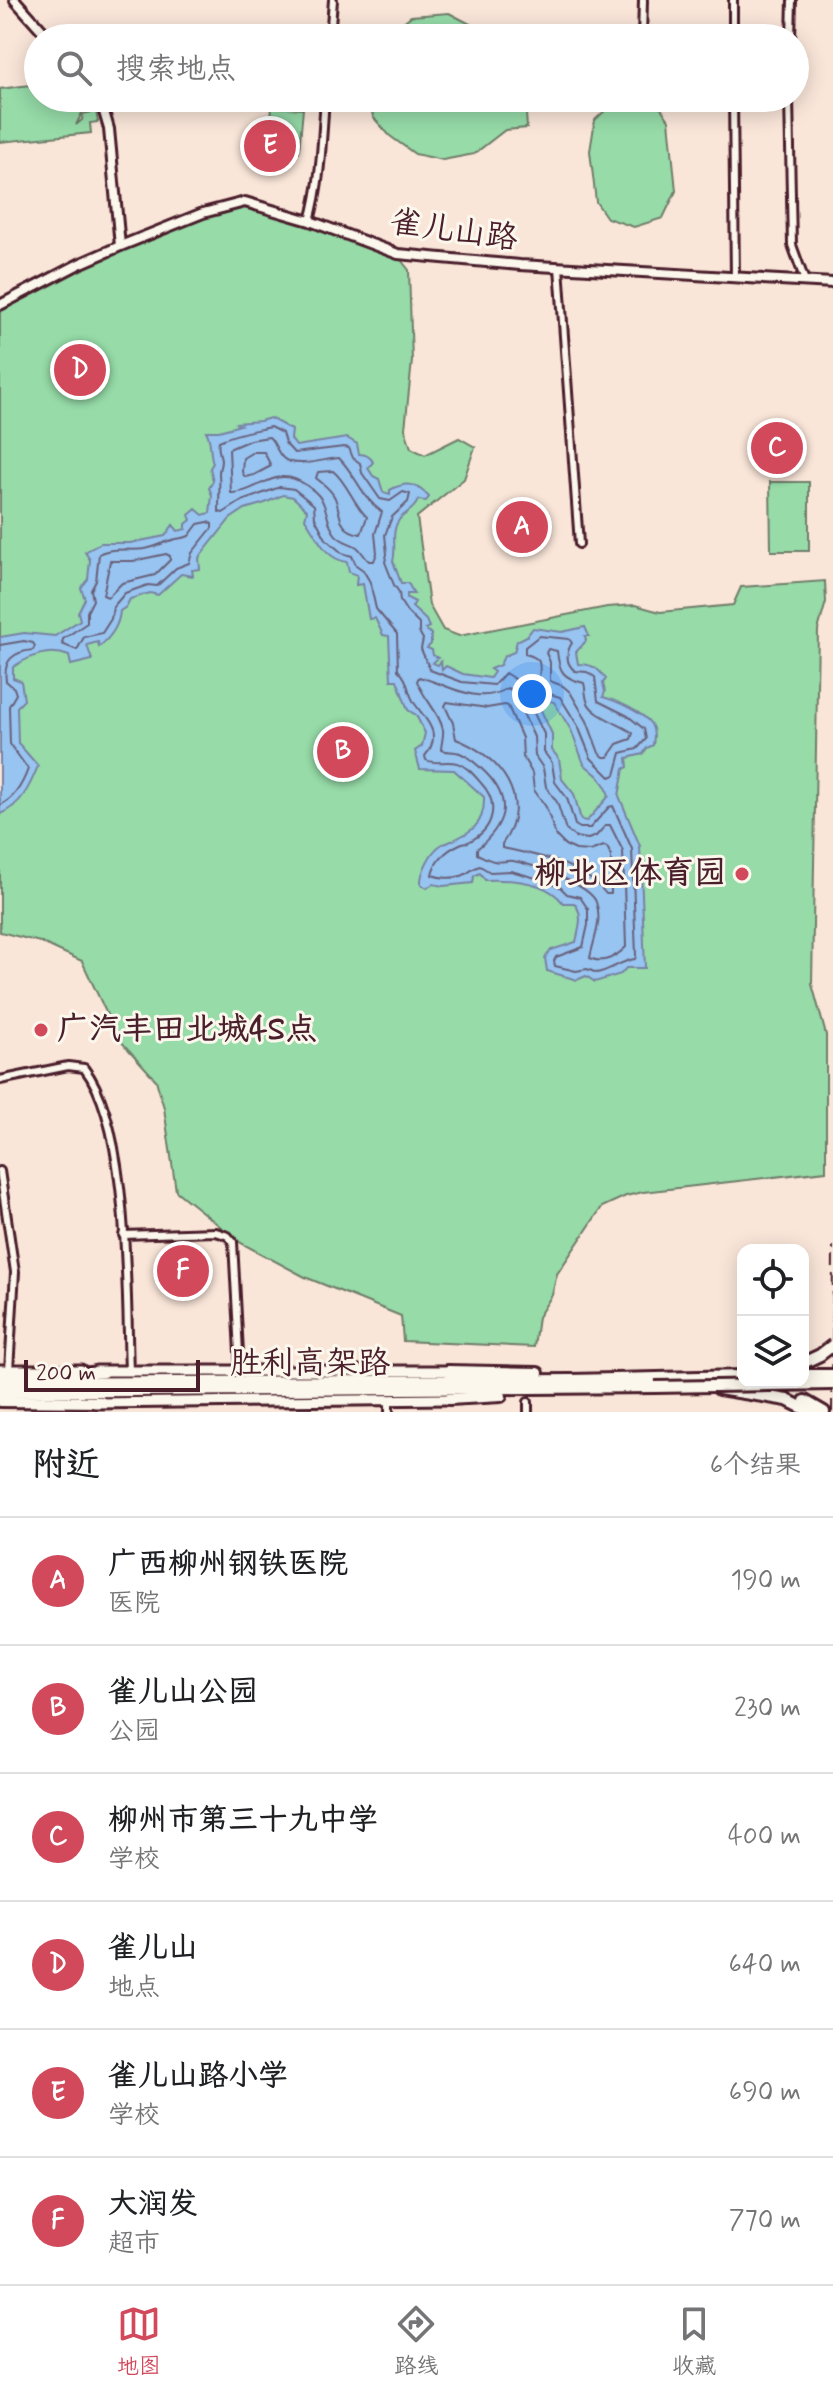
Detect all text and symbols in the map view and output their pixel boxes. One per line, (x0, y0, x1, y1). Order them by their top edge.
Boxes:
search box (24, 24, 809, 112)
icon: search (52, 46, 96, 90)
text: 搜索地点 (116, 50, 236, 89)
pin: E (244, 116, 296, 176)
street label: 雀儿山路 (388, 201, 520, 261)
pin: D (54, 340, 106, 400)
pin: C (751, 418, 803, 478)
pin: A (496, 497, 548, 557)
your location (512, 674, 552, 714)
pin: B (317, 722, 369, 782)
place label: 柳北区体育园 (534, 853, 726, 895)
marker: 柳北区体育园 (733, 865, 751, 883)
place label: 广汽丰田北城4S点 (57, 1009, 317, 1051)
marker: 广汽丰田北城4S点 (32, 1021, 50, 1039)
pin: F (157, 1241, 209, 1301)
map controls (737, 1244, 809, 1388)
button: locate (737, 1244, 809, 1316)
button: layers (737, 1316, 809, 1388)
street label: 胜利高架路 (230, 1343, 390, 1385)
scale bar (24, 1356, 200, 1392)
text: 200 m (36, 1360, 96, 1388)
text: 附近 (32, 1443, 100, 1488)
text: 6个结果 (710, 1449, 801, 1483)
text: 广西柳州钢铁医院 (108, 1545, 348, 1584)
text: A (49, 1564, 67, 1598)
text: 190 m (731, 1564, 801, 1598)
text: 医院 (108, 1587, 160, 1621)
text: 雀儿山公园 (108, 1673, 258, 1712)
text: B (50, 1692, 66, 1726)
text: 230 m (734, 1692, 801, 1726)
text: 公园 (108, 1715, 160, 1749)
text: 柳州市第三十九中学 (108, 1801, 378, 1840)
text: C (49, 1820, 67, 1854)
text: 400 m (728, 1820, 801, 1854)
text: 学校 (108, 1843, 160, 1877)
text: 雀儿山 (108, 1929, 198, 1968)
text: D (49, 1948, 67, 1982)
text: 640 m (729, 1948, 801, 1982)
text: 地点 (108, 1971, 160, 2005)
text: 雀儿山路小学 (108, 2057, 288, 2096)
text: E (50, 2076, 66, 2110)
text: 690 m (729, 2076, 801, 2110)
text: 学校 (108, 2099, 160, 2133)
text: 大润发 (108, 2185, 198, 2224)
text: F (51, 2204, 65, 2238)
text: 770 m (729, 2204, 801, 2238)
text: 超市 (108, 2227, 160, 2261)
tab: 地图 (117, 2302, 161, 2381)
tab: 路线 (394, 2302, 438, 2381)
tab: 收藏 (672, 2302, 716, 2381)

